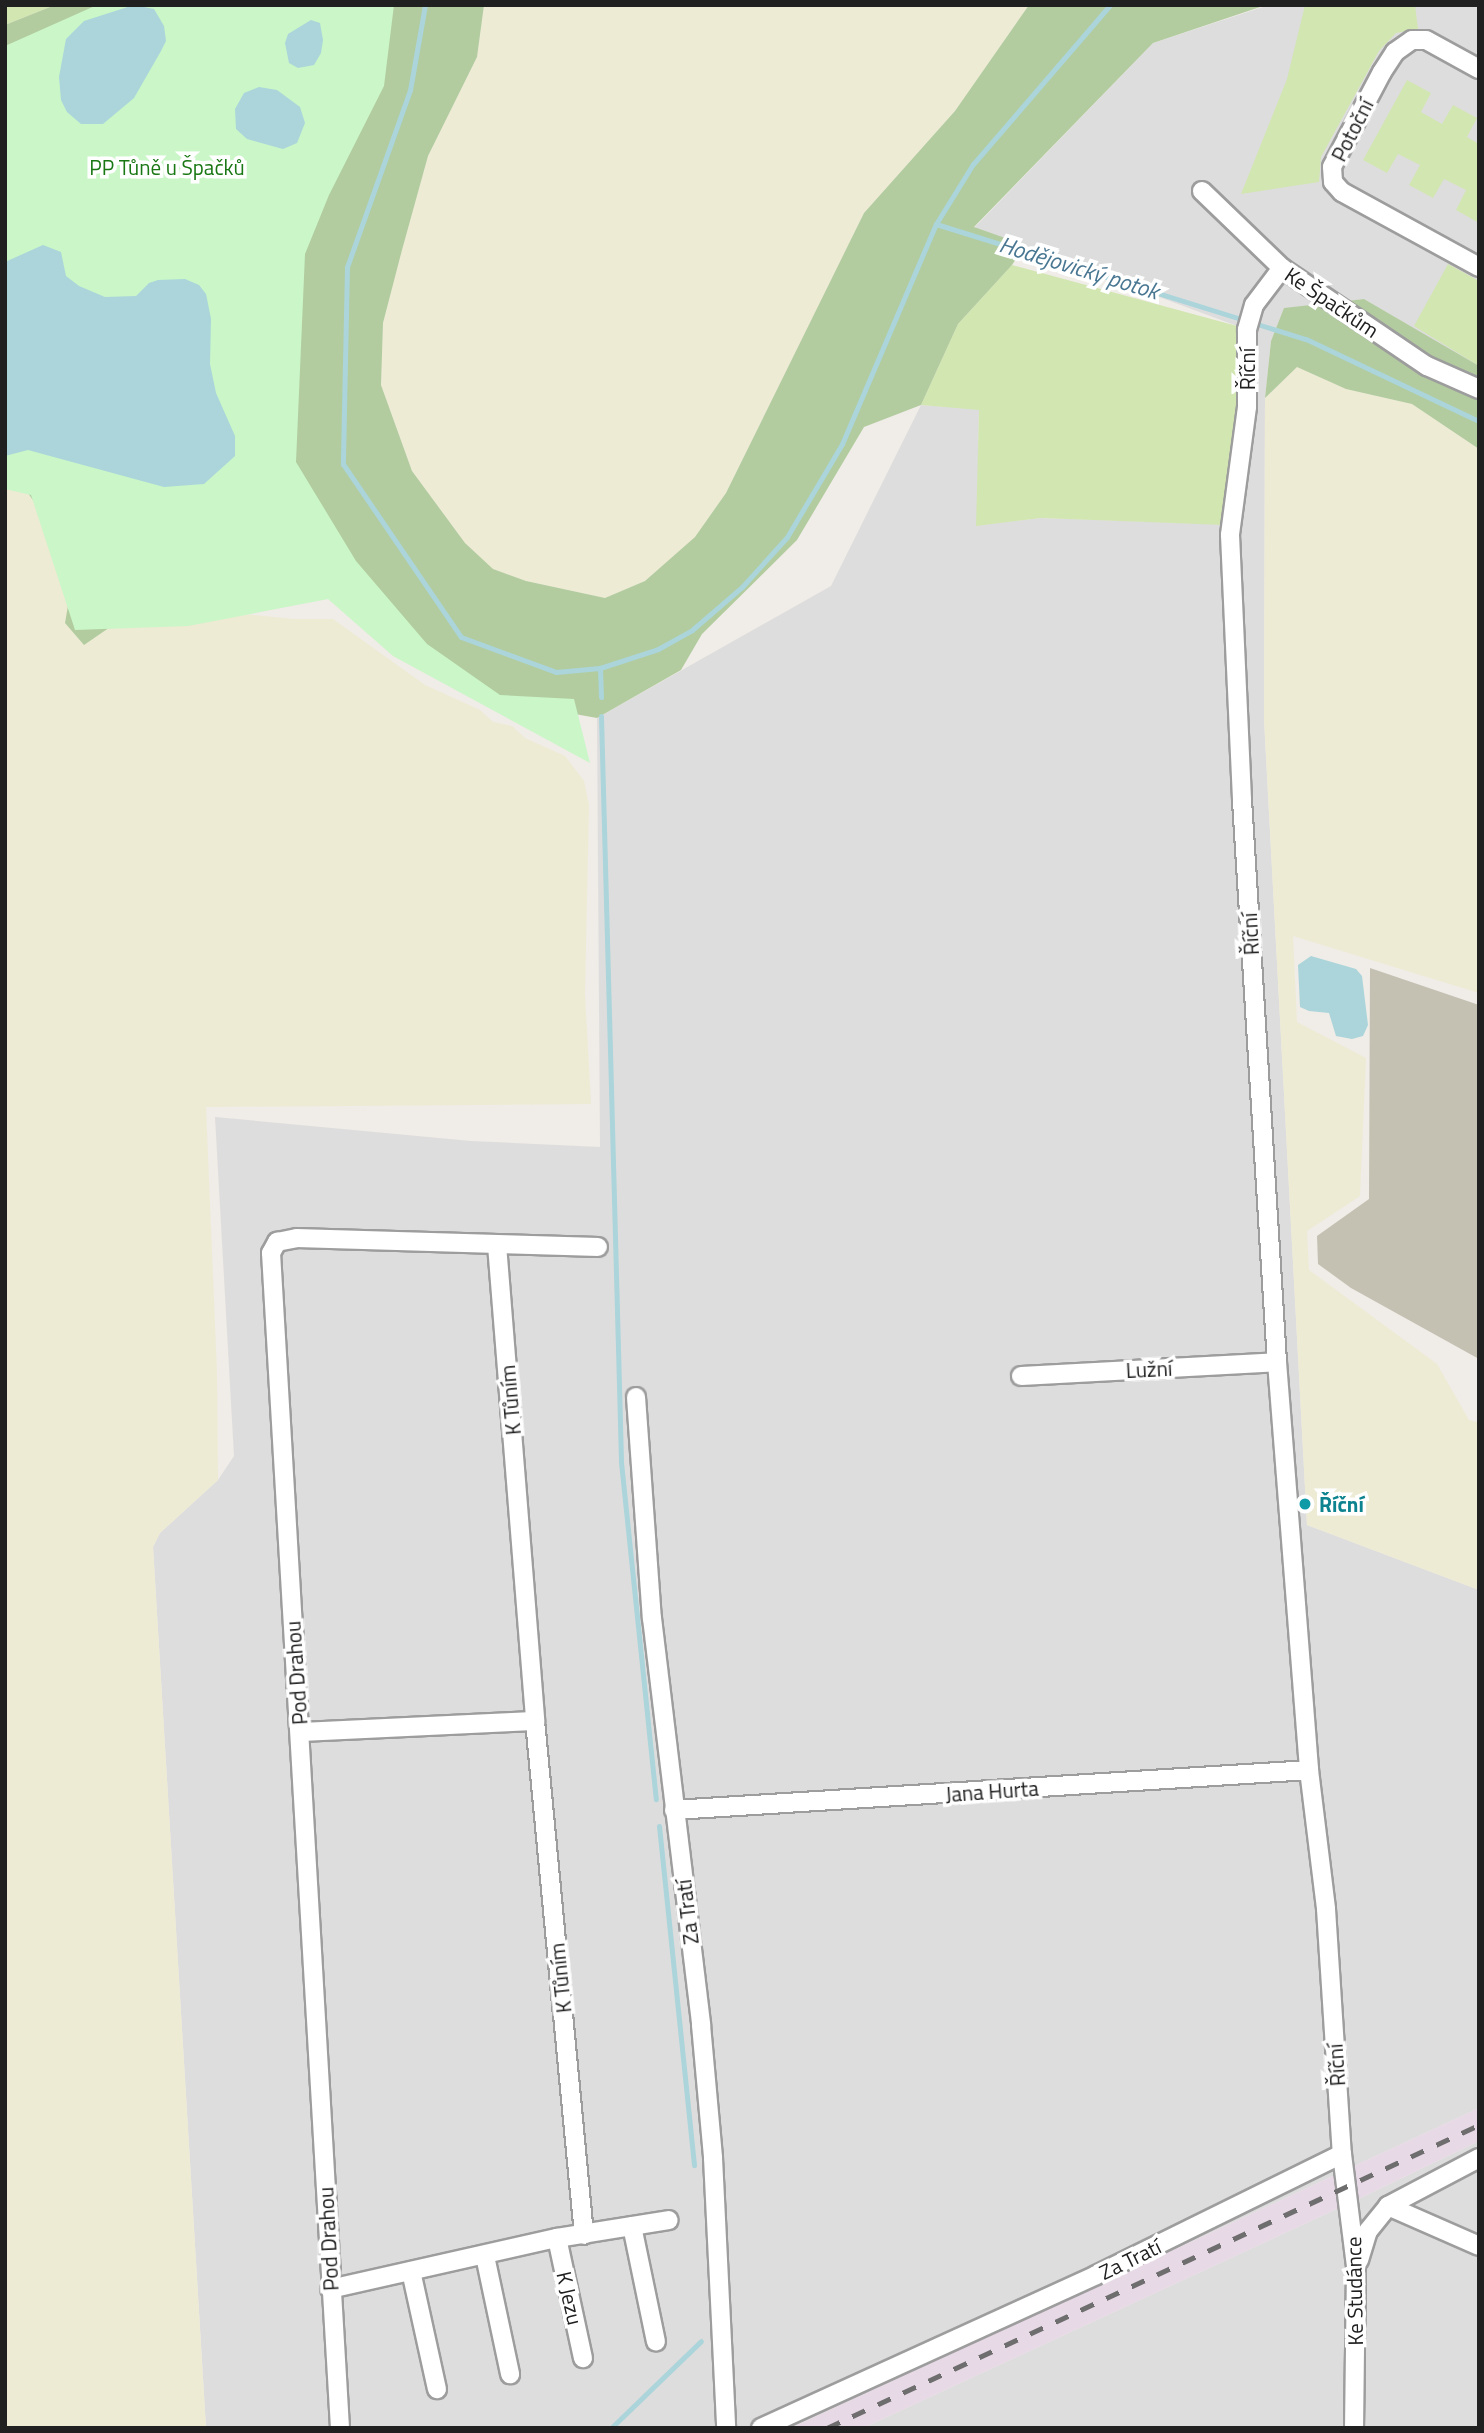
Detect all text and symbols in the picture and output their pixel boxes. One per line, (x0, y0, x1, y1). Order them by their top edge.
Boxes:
street label: Potoční (1326, 94, 1378, 166)
park label: PP Tůně u Špačků (89, 154, 245, 180)
water label: Hodějovický potok (996, 231, 1162, 305)
street label: Ke Špačkům (1280, 261, 1384, 343)
street label: Říční (1234, 348, 1260, 390)
street label: Říční (1236, 912, 1264, 956)
street label: Lužní (1125, 1355, 1173, 1383)
street label: K Tůním (494, 1364, 526, 1436)
place label: Říční (1319, 1491, 1364, 1517)
marker: Říční (1297, 1496, 1313, 1512)
street label: Pod Drahou (280, 1620, 312, 1726)
street label: Jana Hurta (944, 1775, 1040, 1807)
street label: Za Tratí (671, 1878, 703, 1946)
street label: K Tůním (544, 1942, 576, 2014)
street label: Říční (1322, 2043, 1350, 2087)
street label: Pod Drahou (313, 2186, 343, 2292)
street label: Za Tratí (1095, 2233, 1165, 2285)
street label: Ke Studánce (1340, 2236, 1368, 2346)
street label: K Jezu (552, 2269, 588, 2327)

